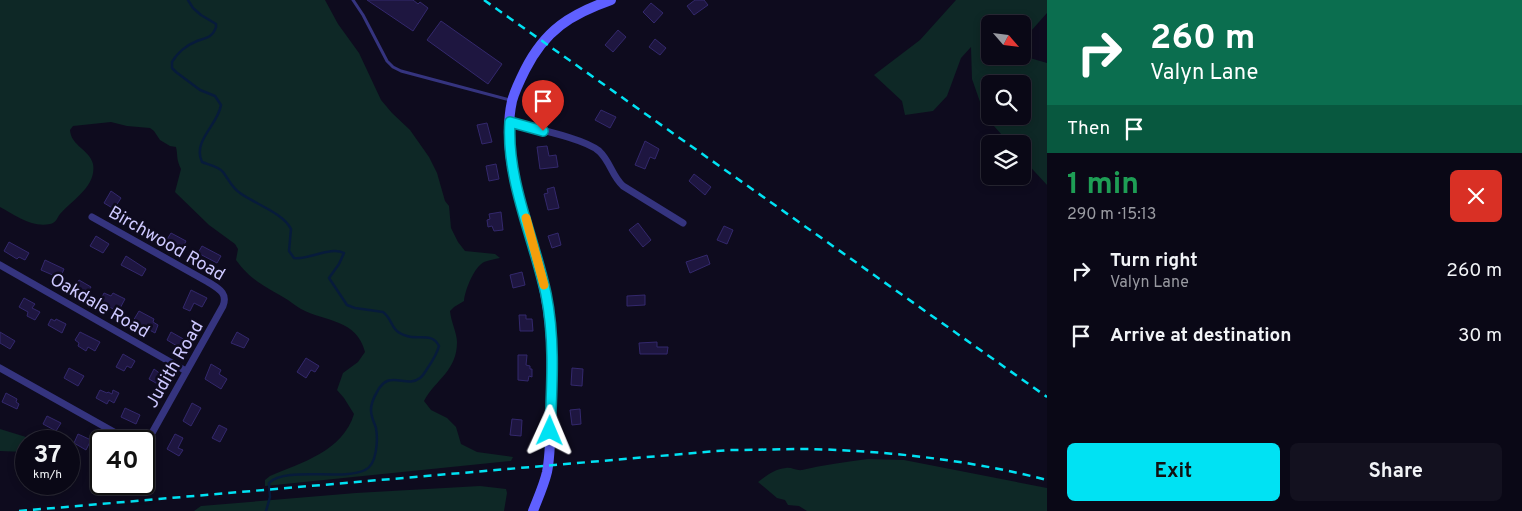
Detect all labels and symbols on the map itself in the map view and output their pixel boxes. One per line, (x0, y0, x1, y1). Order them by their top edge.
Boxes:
north arrow (981, 15, 1031, 65)
pin (522, 80, 564, 131)
street label: Birchwood Road (104, 202, 229, 287)
street label: Oakdale Road (45, 269, 153, 344)
street label: Judith Road (141, 317, 210, 413)
position arrow (523, 404, 575, 456)
speed limit sign: 40 (90, 430, 155, 495)

